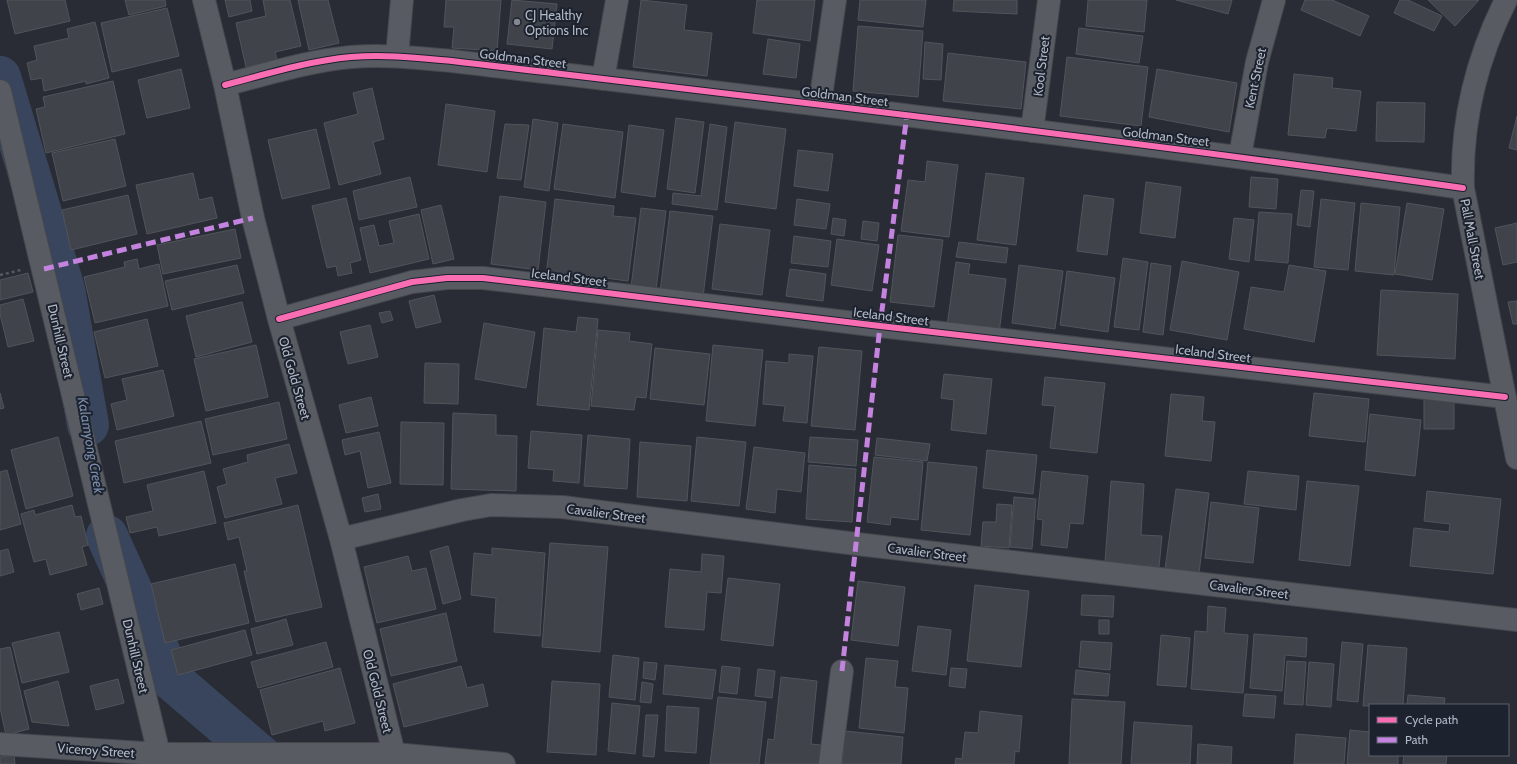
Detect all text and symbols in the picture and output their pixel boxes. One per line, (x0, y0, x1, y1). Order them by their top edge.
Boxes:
place label: CJ Healthy Options Inc (525, 7, 588, 38)
marker: CJ Healthy Options Inc (512, 17, 522, 27)
street label: Kool Street (1029, 34, 1053, 97)
street label: Goldman Street (479, 45, 568, 71)
street label: Kent Street (1241, 46, 1269, 110)
street label: Goldman Street (801, 83, 890, 109)
street label: Goldman Street (1122, 123, 1211, 149)
street label: Pall Mall Street (1457, 197, 1489, 281)
street label: Iceland Street (530, 264, 608, 290)
street label: Dunhill Street (45, 302, 77, 380)
street label: Iceland Street (852, 303, 930, 329)
street label: Old Gold Street (276, 335, 315, 422)
street label: Iceland Street (1174, 340, 1252, 366)
water label: Kalamyong Creek (74, 395, 109, 496)
street label: Cavalier Street (566, 500, 647, 526)
street label: Cavalier Street (887, 539, 968, 565)
street label: Cavalier Street (1209, 576, 1290, 602)
street label: Dunhill Street (120, 617, 152, 695)
street label: Old Gold Street (360, 648, 396, 735)
legend (1369, 704, 1509, 756)
text: Cycle path (1405, 712, 1458, 727)
text: Path (1405, 732, 1428, 747)
street label: Viceroy Street (57, 739, 136, 761)

